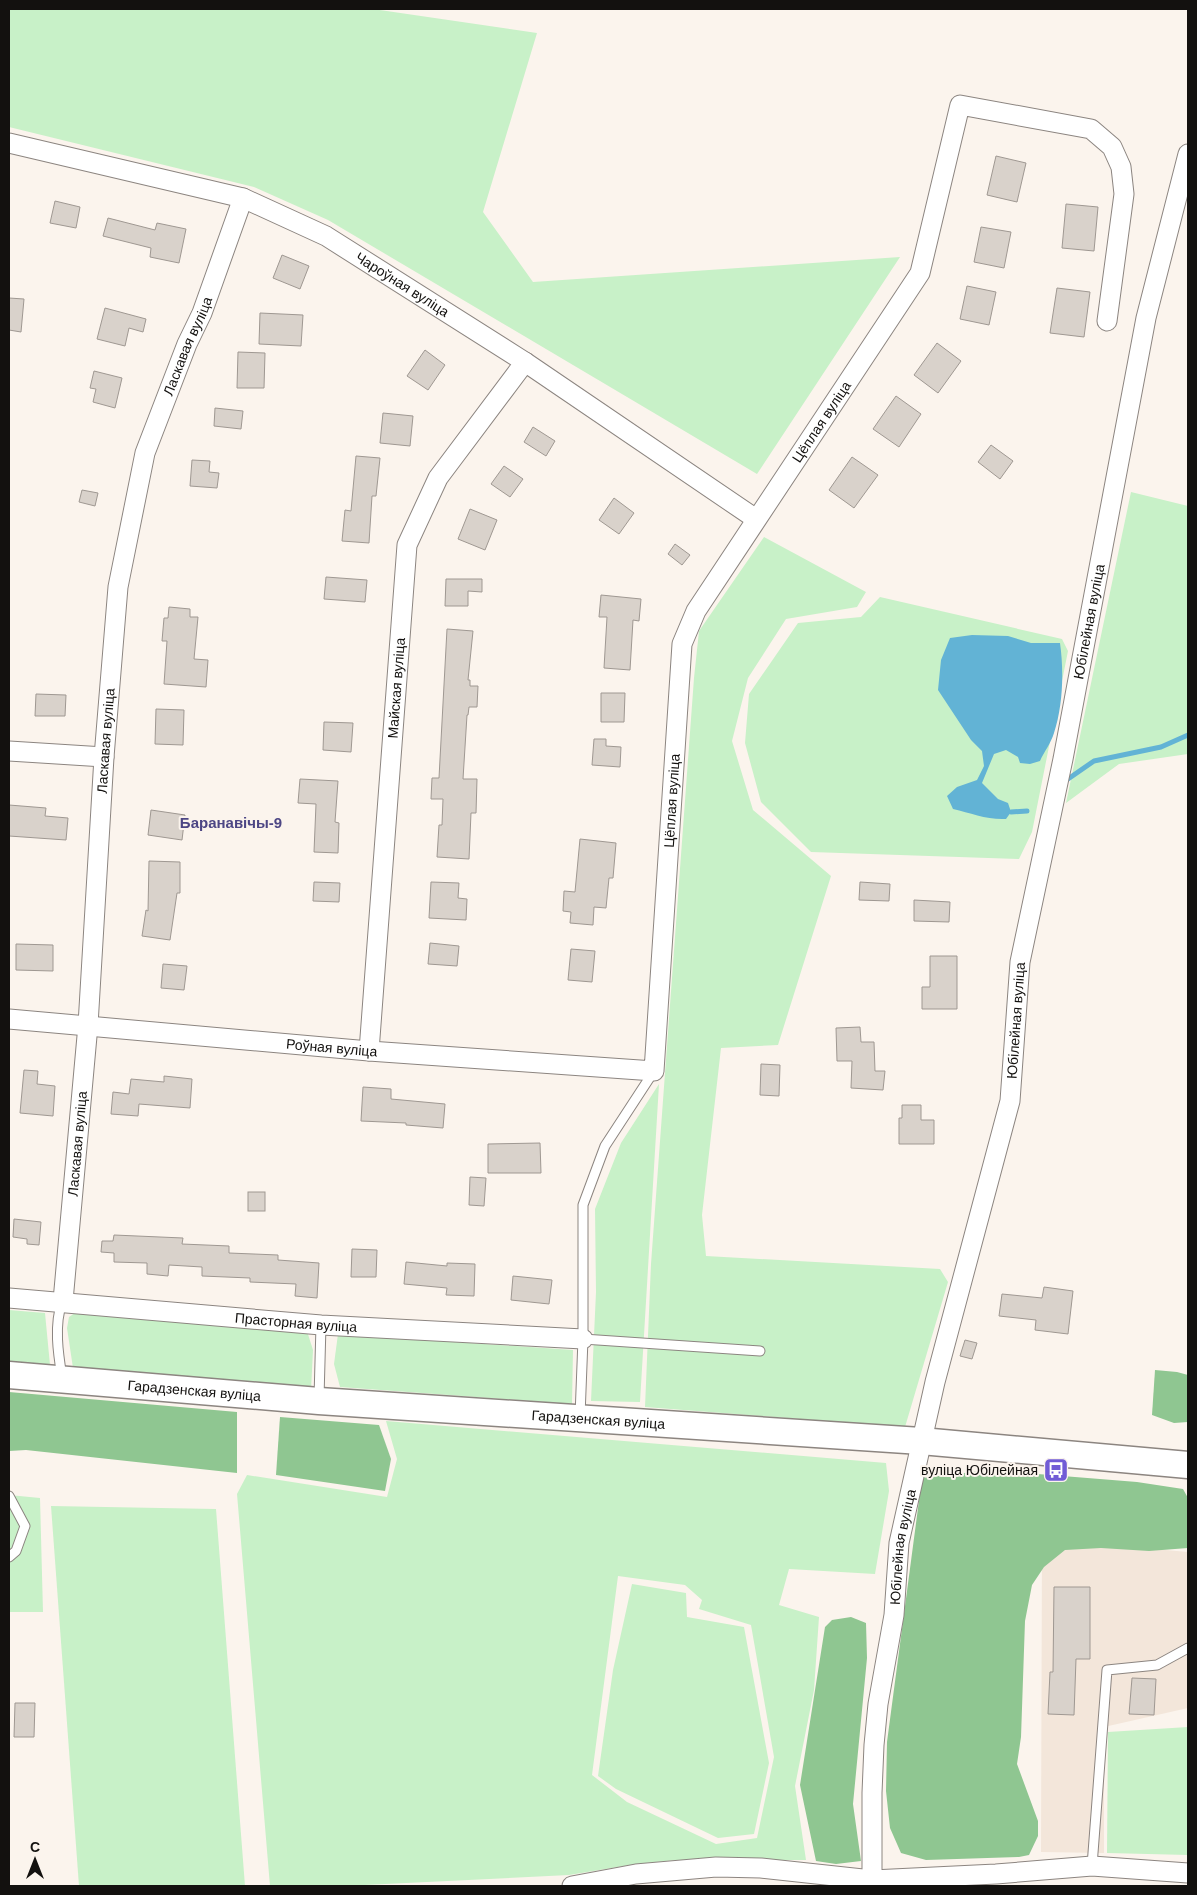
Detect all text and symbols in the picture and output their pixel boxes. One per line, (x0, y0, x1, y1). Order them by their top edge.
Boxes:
street label: Чароўная вуліца (353, 249, 452, 320)
street label: Ласкавая вуліца (160, 294, 215, 398)
street label: Цёплая вуліца (789, 378, 854, 465)
street label: Юбілейная вуліца (1070, 562, 1108, 681)
street label: Майская вуліца (384, 637, 408, 739)
street label: Ласкавая вуліца (94, 687, 118, 794)
street label: Цёплая вуліца (661, 753, 683, 848)
district label: Баранавічы-9 (180, 814, 282, 831)
street label: Юбілейная вуліца (1004, 961, 1028, 1080)
street label: Роўная вуліца (285, 1036, 378, 1060)
street label: Ласкавая вуліца (65, 1090, 90, 1197)
street label: Прасторная вуліца (234, 1310, 358, 1335)
street label: Гарадзенская вуліца (127, 1377, 262, 1404)
street label: Гарадзенская вуліца (531, 1407, 666, 1432)
bus stop icon: вуліца Юбілейная (1043, 1457, 1069, 1483)
place label: вуліца Юбілейная (921, 1462, 1038, 1478)
street label: Юбілейная вуліца (887, 1487, 919, 1605)
north arrow (10, 1835, 60, 1885)
text: С (30, 1839, 40, 1855)

